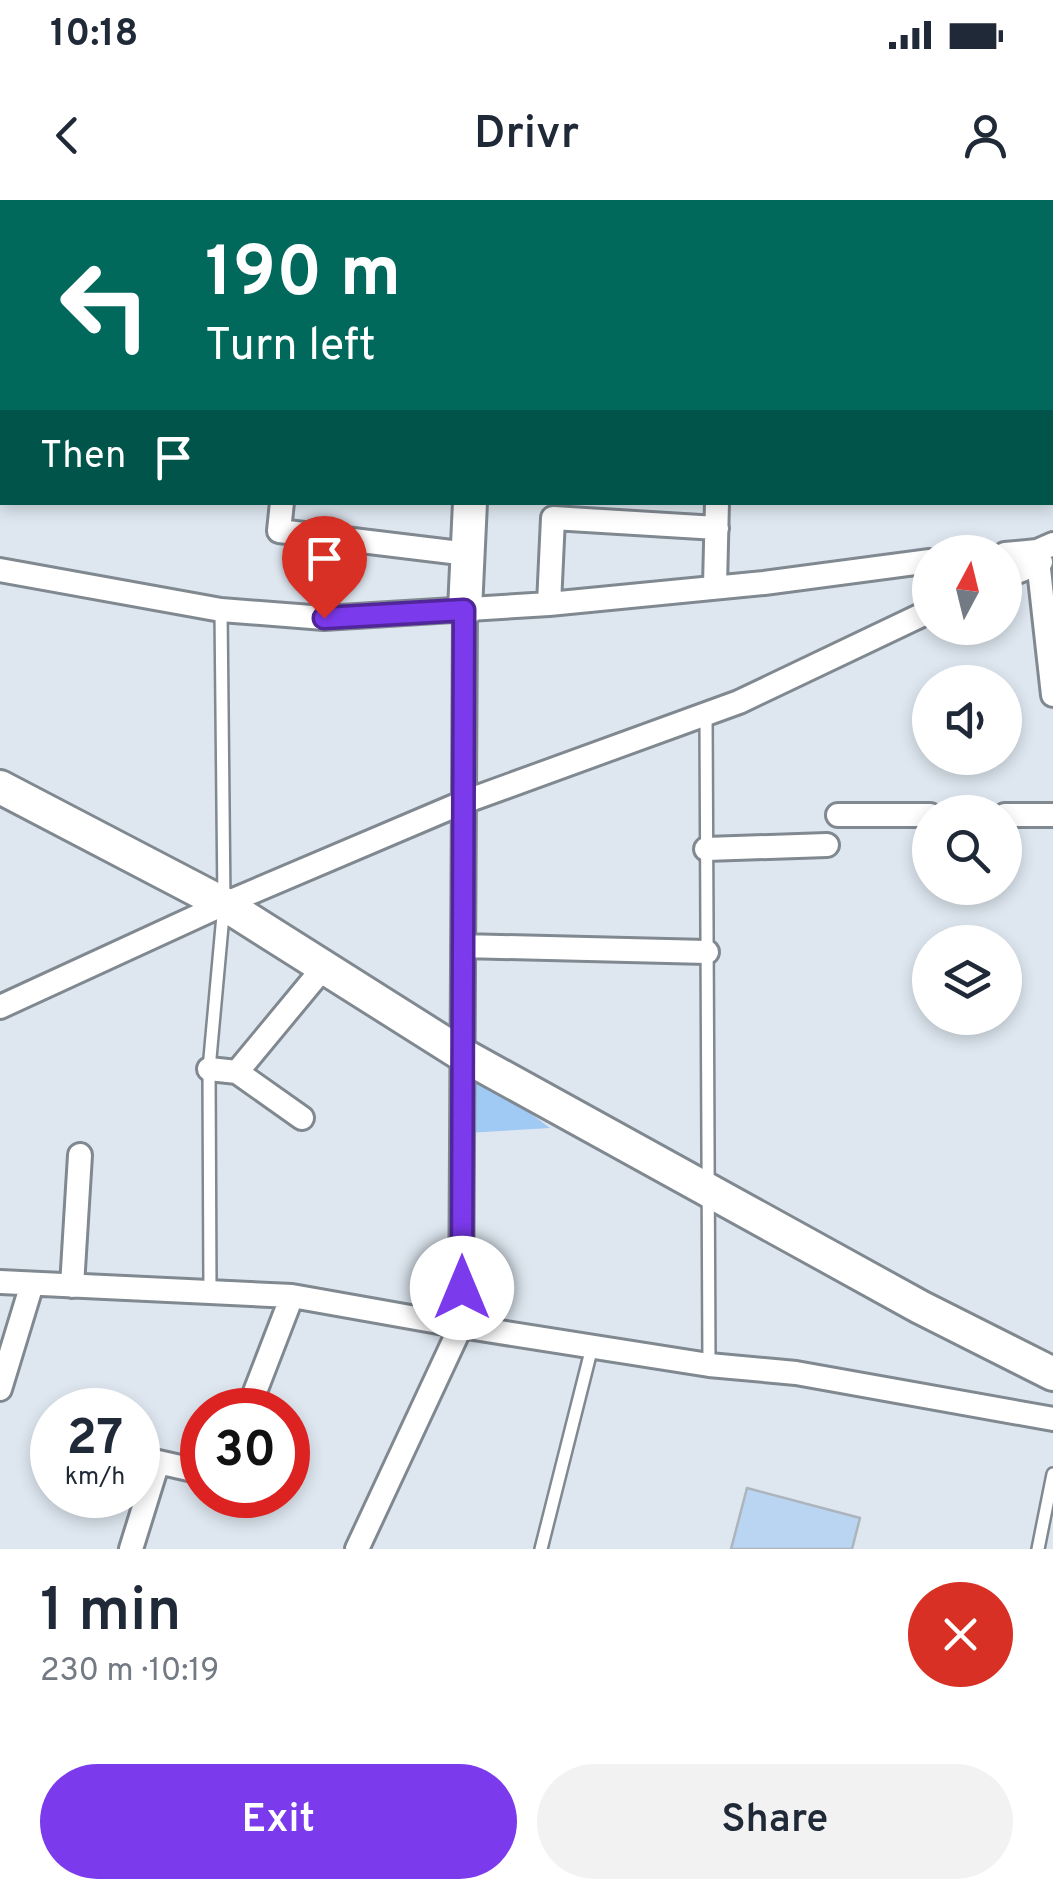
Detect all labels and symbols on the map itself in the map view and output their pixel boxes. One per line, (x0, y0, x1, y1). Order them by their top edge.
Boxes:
pin (282, 516, 367, 619)
north arrow (912, 535, 1022, 645)
position arrow (410, 1236, 514, 1340)
speed limit sign: 30 (180, 1388, 310, 1518)

